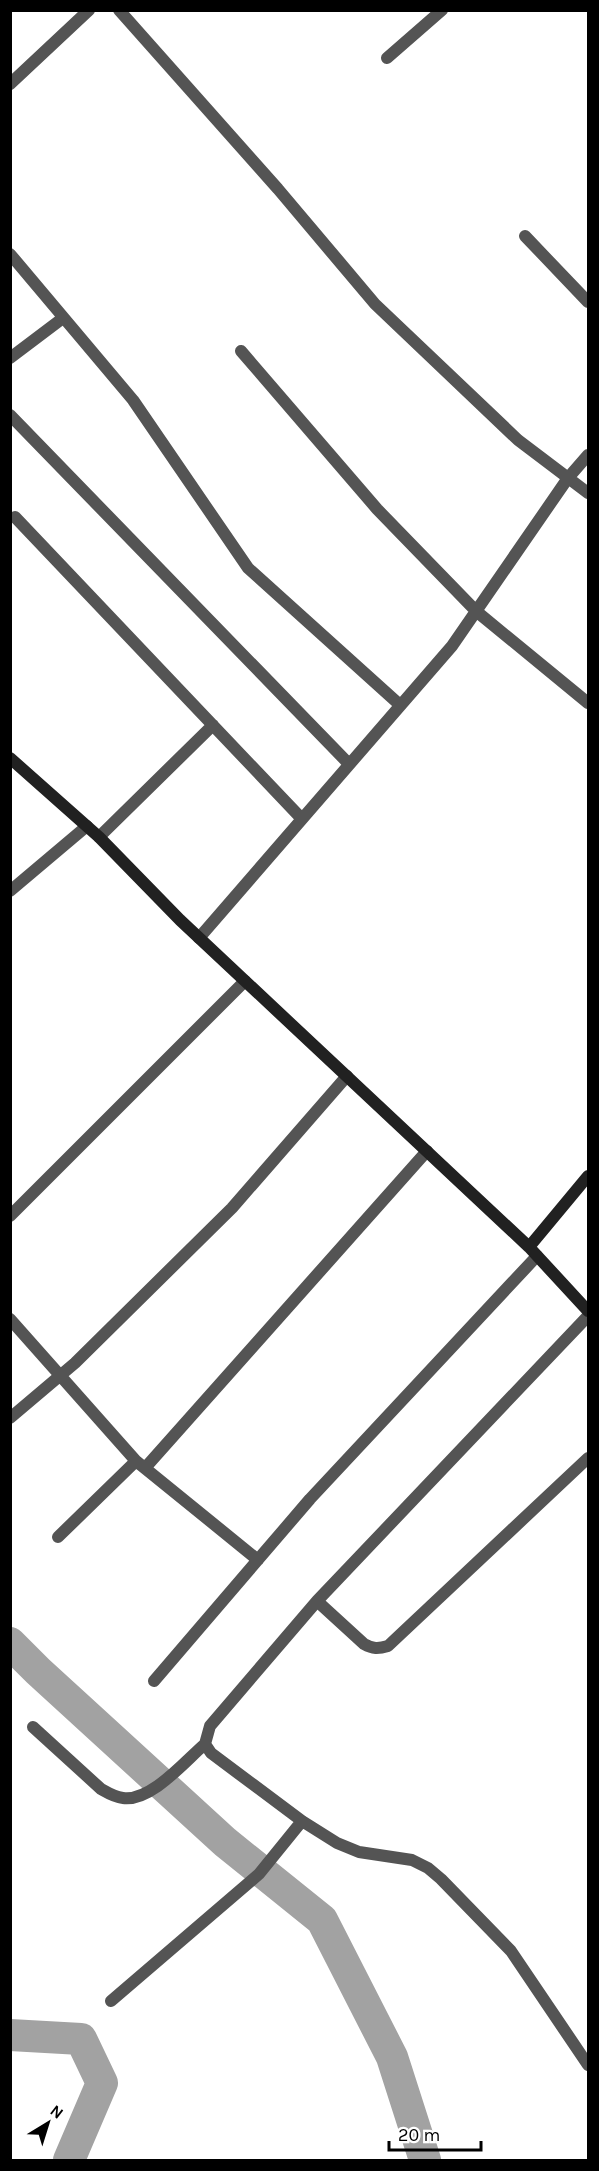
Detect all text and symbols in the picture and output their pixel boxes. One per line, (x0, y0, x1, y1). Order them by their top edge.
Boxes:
north arrow (18, 2093, 78, 2153)
text: N (47, 2101, 67, 2123)
scale bar (389, 2114, 480, 2152)
text: 20 m (398, 2124, 440, 2146)

